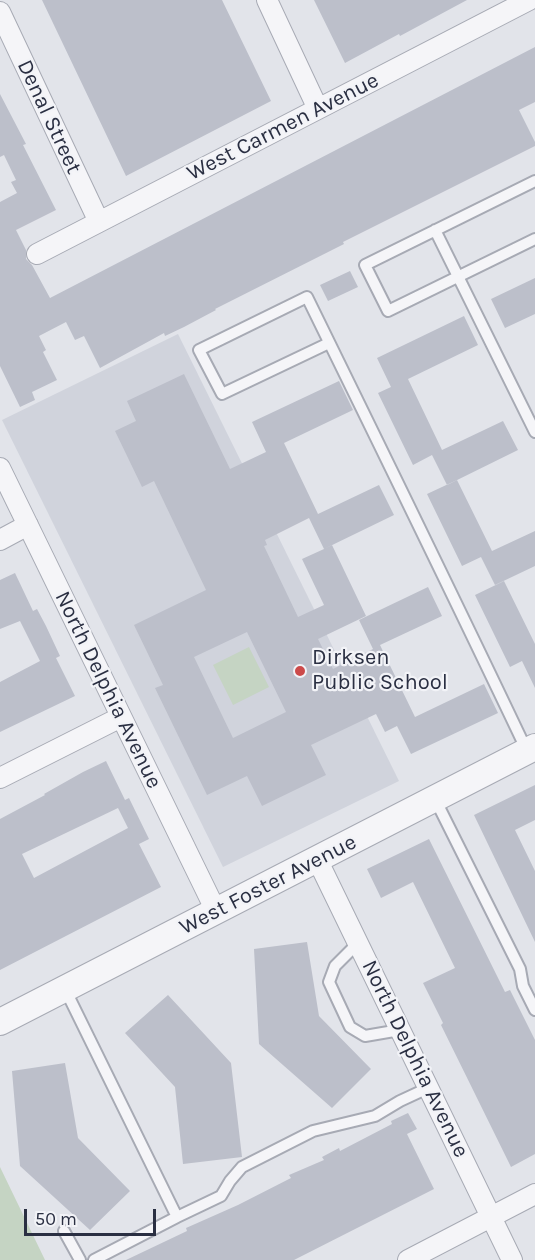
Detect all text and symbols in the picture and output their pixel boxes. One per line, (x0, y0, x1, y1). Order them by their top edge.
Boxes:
street label: Denal Street (11, 56, 87, 178)
street label: West Carmen Avenue (183, 67, 383, 187)
street label: North Delphia Avenue (49, 587, 167, 793)
place label: Dirksen Public School (312, 645, 448, 696)
marker: Dirksen Public School (293, 664, 307, 678)
street label: West Foster Avenue (175, 829, 361, 941)
street label: North Delphia Avenue (356, 956, 474, 1162)
scale bar (27, 1197, 159, 1235)
text: 50 m (35, 1208, 77, 1230)

